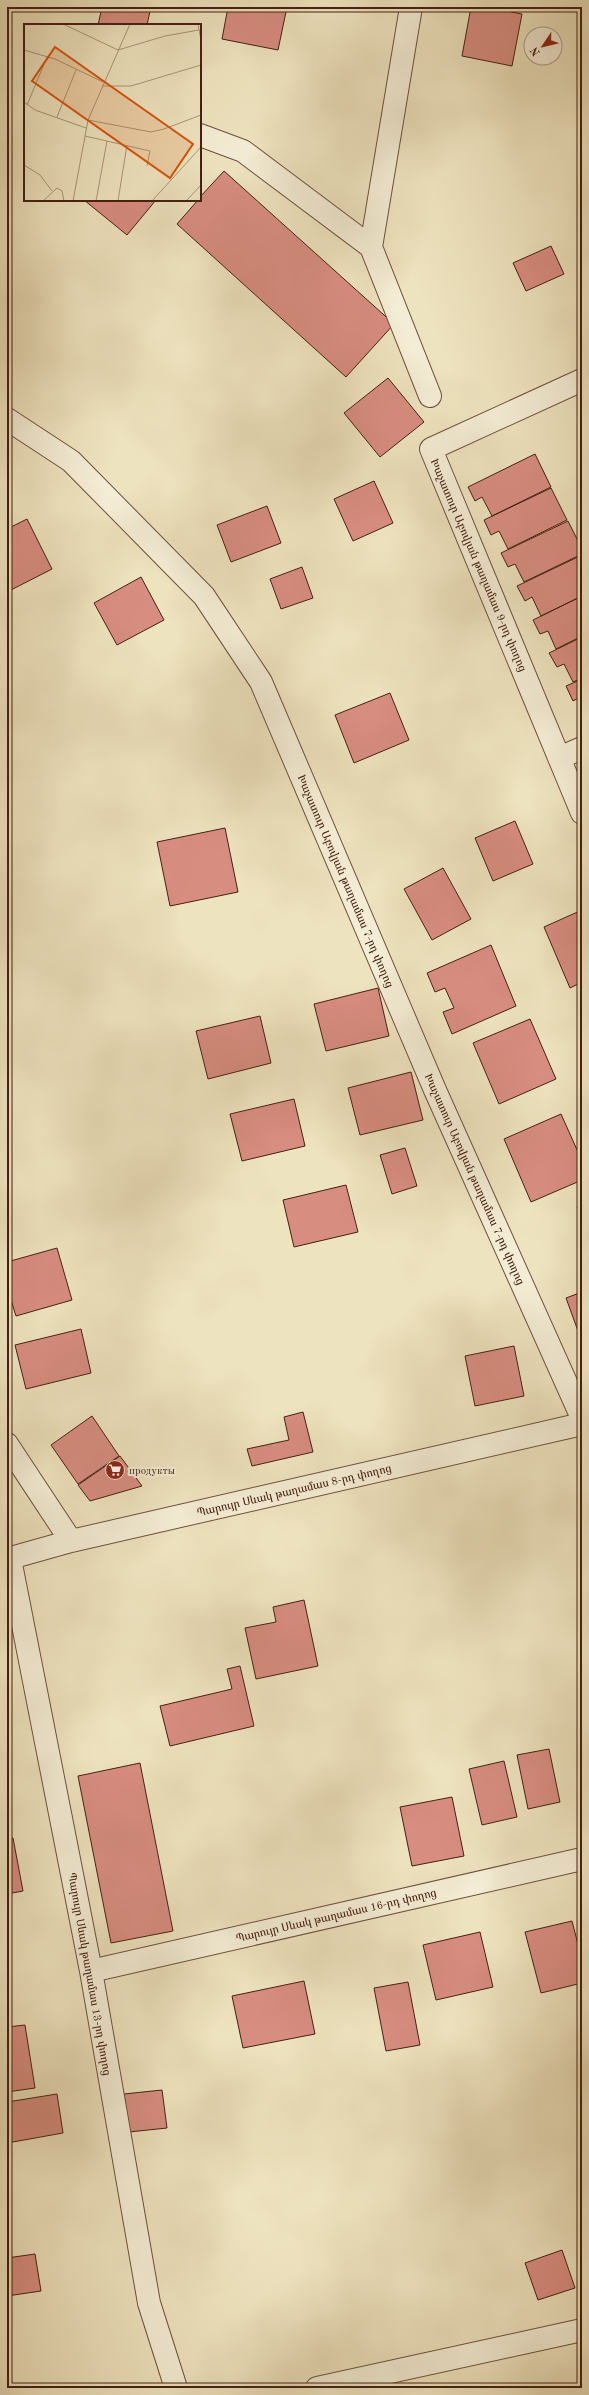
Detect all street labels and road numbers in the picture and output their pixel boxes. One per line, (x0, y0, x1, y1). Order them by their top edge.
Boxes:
street label: Խաչատուր Աբովյան թաղամաս 9-րդ փողոց (428, 457, 529, 674)
street label: Խաչատուր Աբովյան թաղամաս 7-րդ փողոց (295, 773, 396, 990)
street label: Խաչատուր Աբովյան թաղամաս 7-րդ փողոց (422, 1072, 526, 1287)
street label: Պարույր Սևակ թաղամաս 8-րդ փողոց (196, 1463, 393, 1519)
street label: Պարույր Սևակ թաղամաս 13-րդ փողոց (65, 1872, 113, 2077)
street label: Պարույր Սևակ թաղամաս 16-րդ փողոց (235, 1887, 438, 1945)

